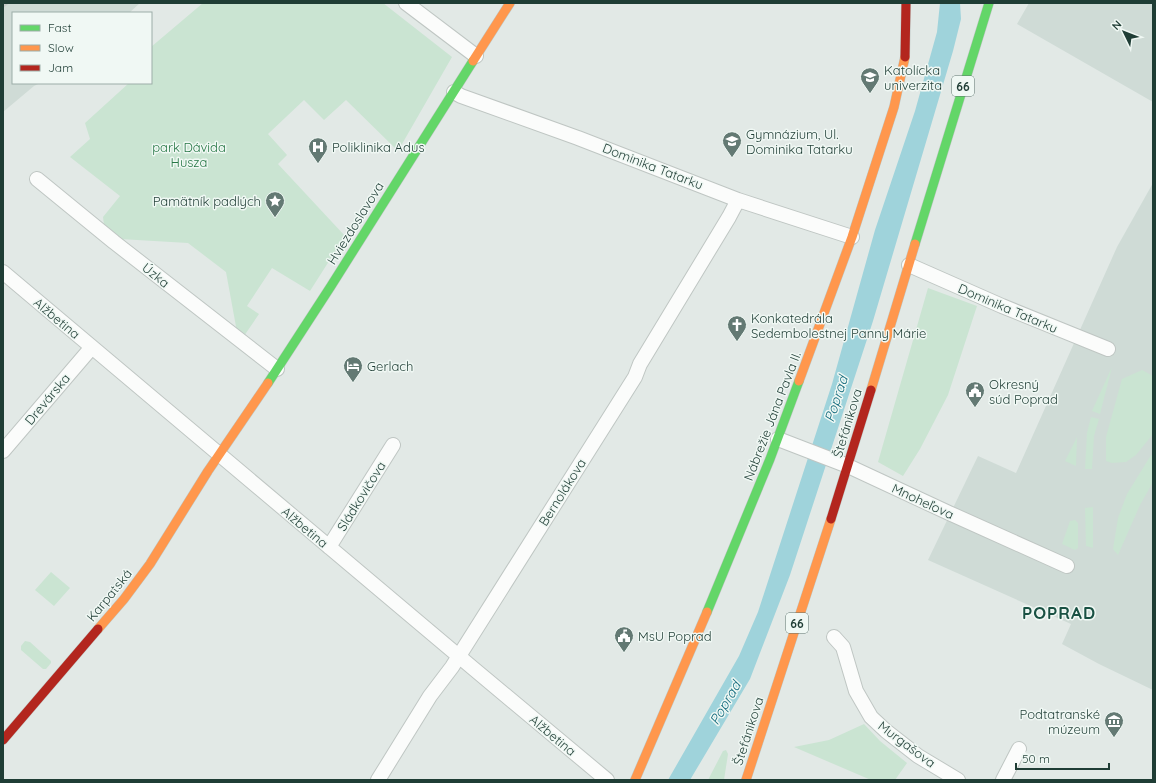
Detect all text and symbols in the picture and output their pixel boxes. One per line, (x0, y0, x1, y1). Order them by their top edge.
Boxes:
legend (12, 12, 152, 84)
north arrow (1104, 12, 1144, 52)
text: N (1109, 17, 1125, 33)
text: Fast (48, 20, 72, 35)
text: Slow (48, 40, 74, 55)
text: Jam (48, 60, 73, 75)
place label: Katolícka univerzita (884, 62, 942, 93)
school or university icon: Katolícka univerzita (859, 66, 881, 94)
road number: 66 (952, 76, 974, 96)
place label: Gymnázium, Ul. Dominika Tatarku (746, 126, 853, 157)
school or university icon: Gymnázium, Ul. Dominika Tatarku (721, 130, 743, 158)
hospital icon: Poliklinika Adus (307, 136, 329, 164)
park label: park Dávida Husza (152, 139, 226, 170)
place label: Poliklinika Adus (332, 139, 425, 155)
street label: Dominika Tatarku (600, 139, 706, 193)
street label: Hviezdoslavova (323, 179, 387, 267)
place icon: Pamätník padlých (264, 190, 286, 218)
place label: Pamätník padlých (153, 193, 261, 209)
street label: Úzka (139, 259, 173, 291)
street label: Dominika Tatarku (956, 280, 1060, 336)
street label: Alžbetina (31, 294, 83, 342)
place label: Konkatedrála Sedembolestnej Panny Márie (751, 310, 926, 341)
church icon: Konkatedrála Sedembolestnej Panny Márie (726, 314, 748, 342)
street label: Nábrežie Jána Pavla II. (740, 349, 804, 483)
hotel icon: Gerlach (342, 355, 364, 383)
place label: Gerlach (367, 358, 413, 374)
street label: Drevárska (21, 370, 73, 428)
water label: Poprad (820, 372, 852, 424)
place label: Okresný súd Poprad (989, 376, 1058, 407)
public building icon: Okresný súd Poprad (964, 380, 986, 408)
street label: Štefánikova (829, 387, 865, 459)
street label: Bernolákova (535, 455, 589, 529)
street label: Sládkovičova (333, 458, 389, 534)
street label: Mnoheľova (889, 480, 957, 522)
street label: Alžbetina (279, 503, 331, 551)
street label: Karpatská (83, 565, 135, 625)
district label: POPRAD (1022, 602, 1096, 623)
road number: 66 (786, 613, 808, 633)
public building icon: MsU Poprad (613, 625, 635, 653)
place label: MsU Poprad (638, 628, 712, 644)
water label: Poprad (705, 677, 745, 728)
street label: Štefánikova (729, 695, 767, 767)
place label: Podtatranské múzeum (1020, 706, 1100, 737)
museum icon: Podtatranské múzeum (1103, 710, 1125, 738)
street label: Alžbetina (527, 711, 579, 759)
street label: Murgašova (875, 717, 939, 771)
scale bar (1016, 745, 1109, 771)
text: 50 m (1022, 751, 1050, 766)

